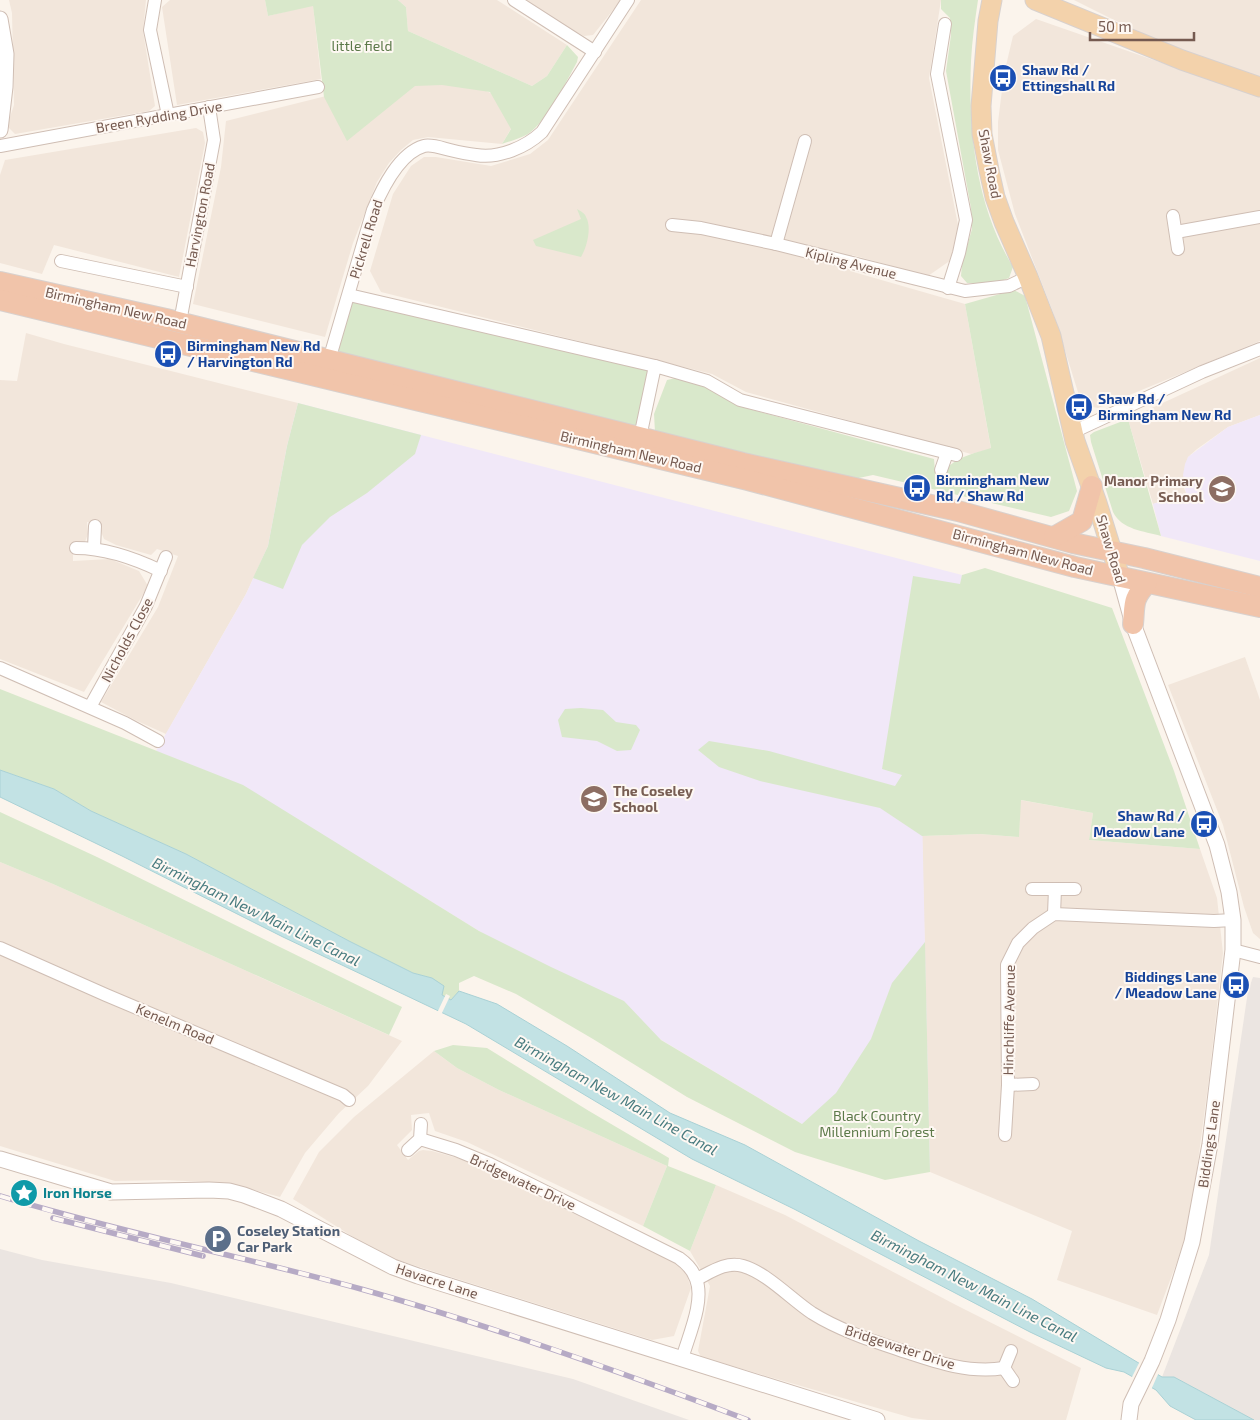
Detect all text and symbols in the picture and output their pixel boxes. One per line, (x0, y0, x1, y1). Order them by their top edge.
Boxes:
scale bar (1090, 10, 1194, 42)
text: 50 m (1098, 17, 1132, 35)
park label: little field (331, 37, 393, 54)
place label: Shaw Rd / Ettingshall Rd (1022, 61, 1115, 94)
bus stop icon: Shaw Rd / Ettingshall Rd (988, 63, 1018, 93)
street label: Breen Rydding Drive (94, 97, 224, 136)
street label: Shaw Road (975, 128, 1006, 200)
street label: Harvington Road (181, 161, 218, 269)
street label: Pickrell Road (345, 197, 386, 281)
street label: Kipling Avenue (804, 243, 898, 282)
street label: Birmingham New Road (44, 283, 189, 332)
place label: Birmingham New Rd / Harvington Rd (187, 337, 320, 370)
bus stop icon: Birmingham New Rd / Harvington Rd (153, 339, 183, 369)
place label: Shaw Rd / Birmingham New Rd (1098, 390, 1231, 423)
bus stop icon: Shaw Rd / Birmingham New Rd (1064, 392, 1094, 422)
street label: Birmingham New Road (559, 427, 704, 476)
place label: Birmingham New Rd / Shaw Rd (936, 471, 1049, 504)
place label: Manor Primary School (1104, 472, 1203, 505)
bus stop icon: Birmingham New Rd / Shaw Rd (902, 473, 932, 503)
school or university icon: Manor Primary School (1207, 474, 1237, 504)
street label: Shaw Road (1093, 513, 1130, 585)
street label: Birmingham New Road (951, 525, 1095, 578)
street label: Nicholds Close (97, 595, 156, 685)
place label: The Coseley School (613, 782, 693, 815)
school or university icon: The Coseley School (579, 784, 609, 814)
place label: Shaw Rd / Meadow Lane (1093, 807, 1185, 840)
bus stop icon: Shaw Rd / Meadow Lane (1189, 809, 1219, 839)
water label: Birmingham New Main Line Canal (150, 853, 363, 969)
street label: Hinchliffe Avenue (999, 965, 1018, 1075)
place label: Biddings Lane / Meadow Lane (1115, 968, 1217, 1001)
bus stop icon: Biddings Lane / Meadow Lane (1221, 970, 1251, 1000)
street label: Kenelm Road (134, 999, 217, 1048)
water label: Birmingham New Main Line Canal (512, 1032, 721, 1158)
street label: Biddings Lane (1194, 1099, 1223, 1189)
park label: Black Country Millennium Forest (819, 1107, 935, 1140)
street label: Bridgewater Drive (468, 1150, 579, 1214)
place icon: Iron Horse (9, 1178, 39, 1208)
place label: Iron Horse (43, 1184, 112, 1201)
place label: Coseley Station Car Park (237, 1222, 340, 1255)
parking icon: Coseley Station Car Park (203, 1224, 233, 1254)
water label: Birmingham New Main Line Canal (868, 1225, 1081, 1345)
street label: Havacre Lane (394, 1259, 480, 1302)
street label: Bridgewater Drive (843, 1321, 957, 1372)

